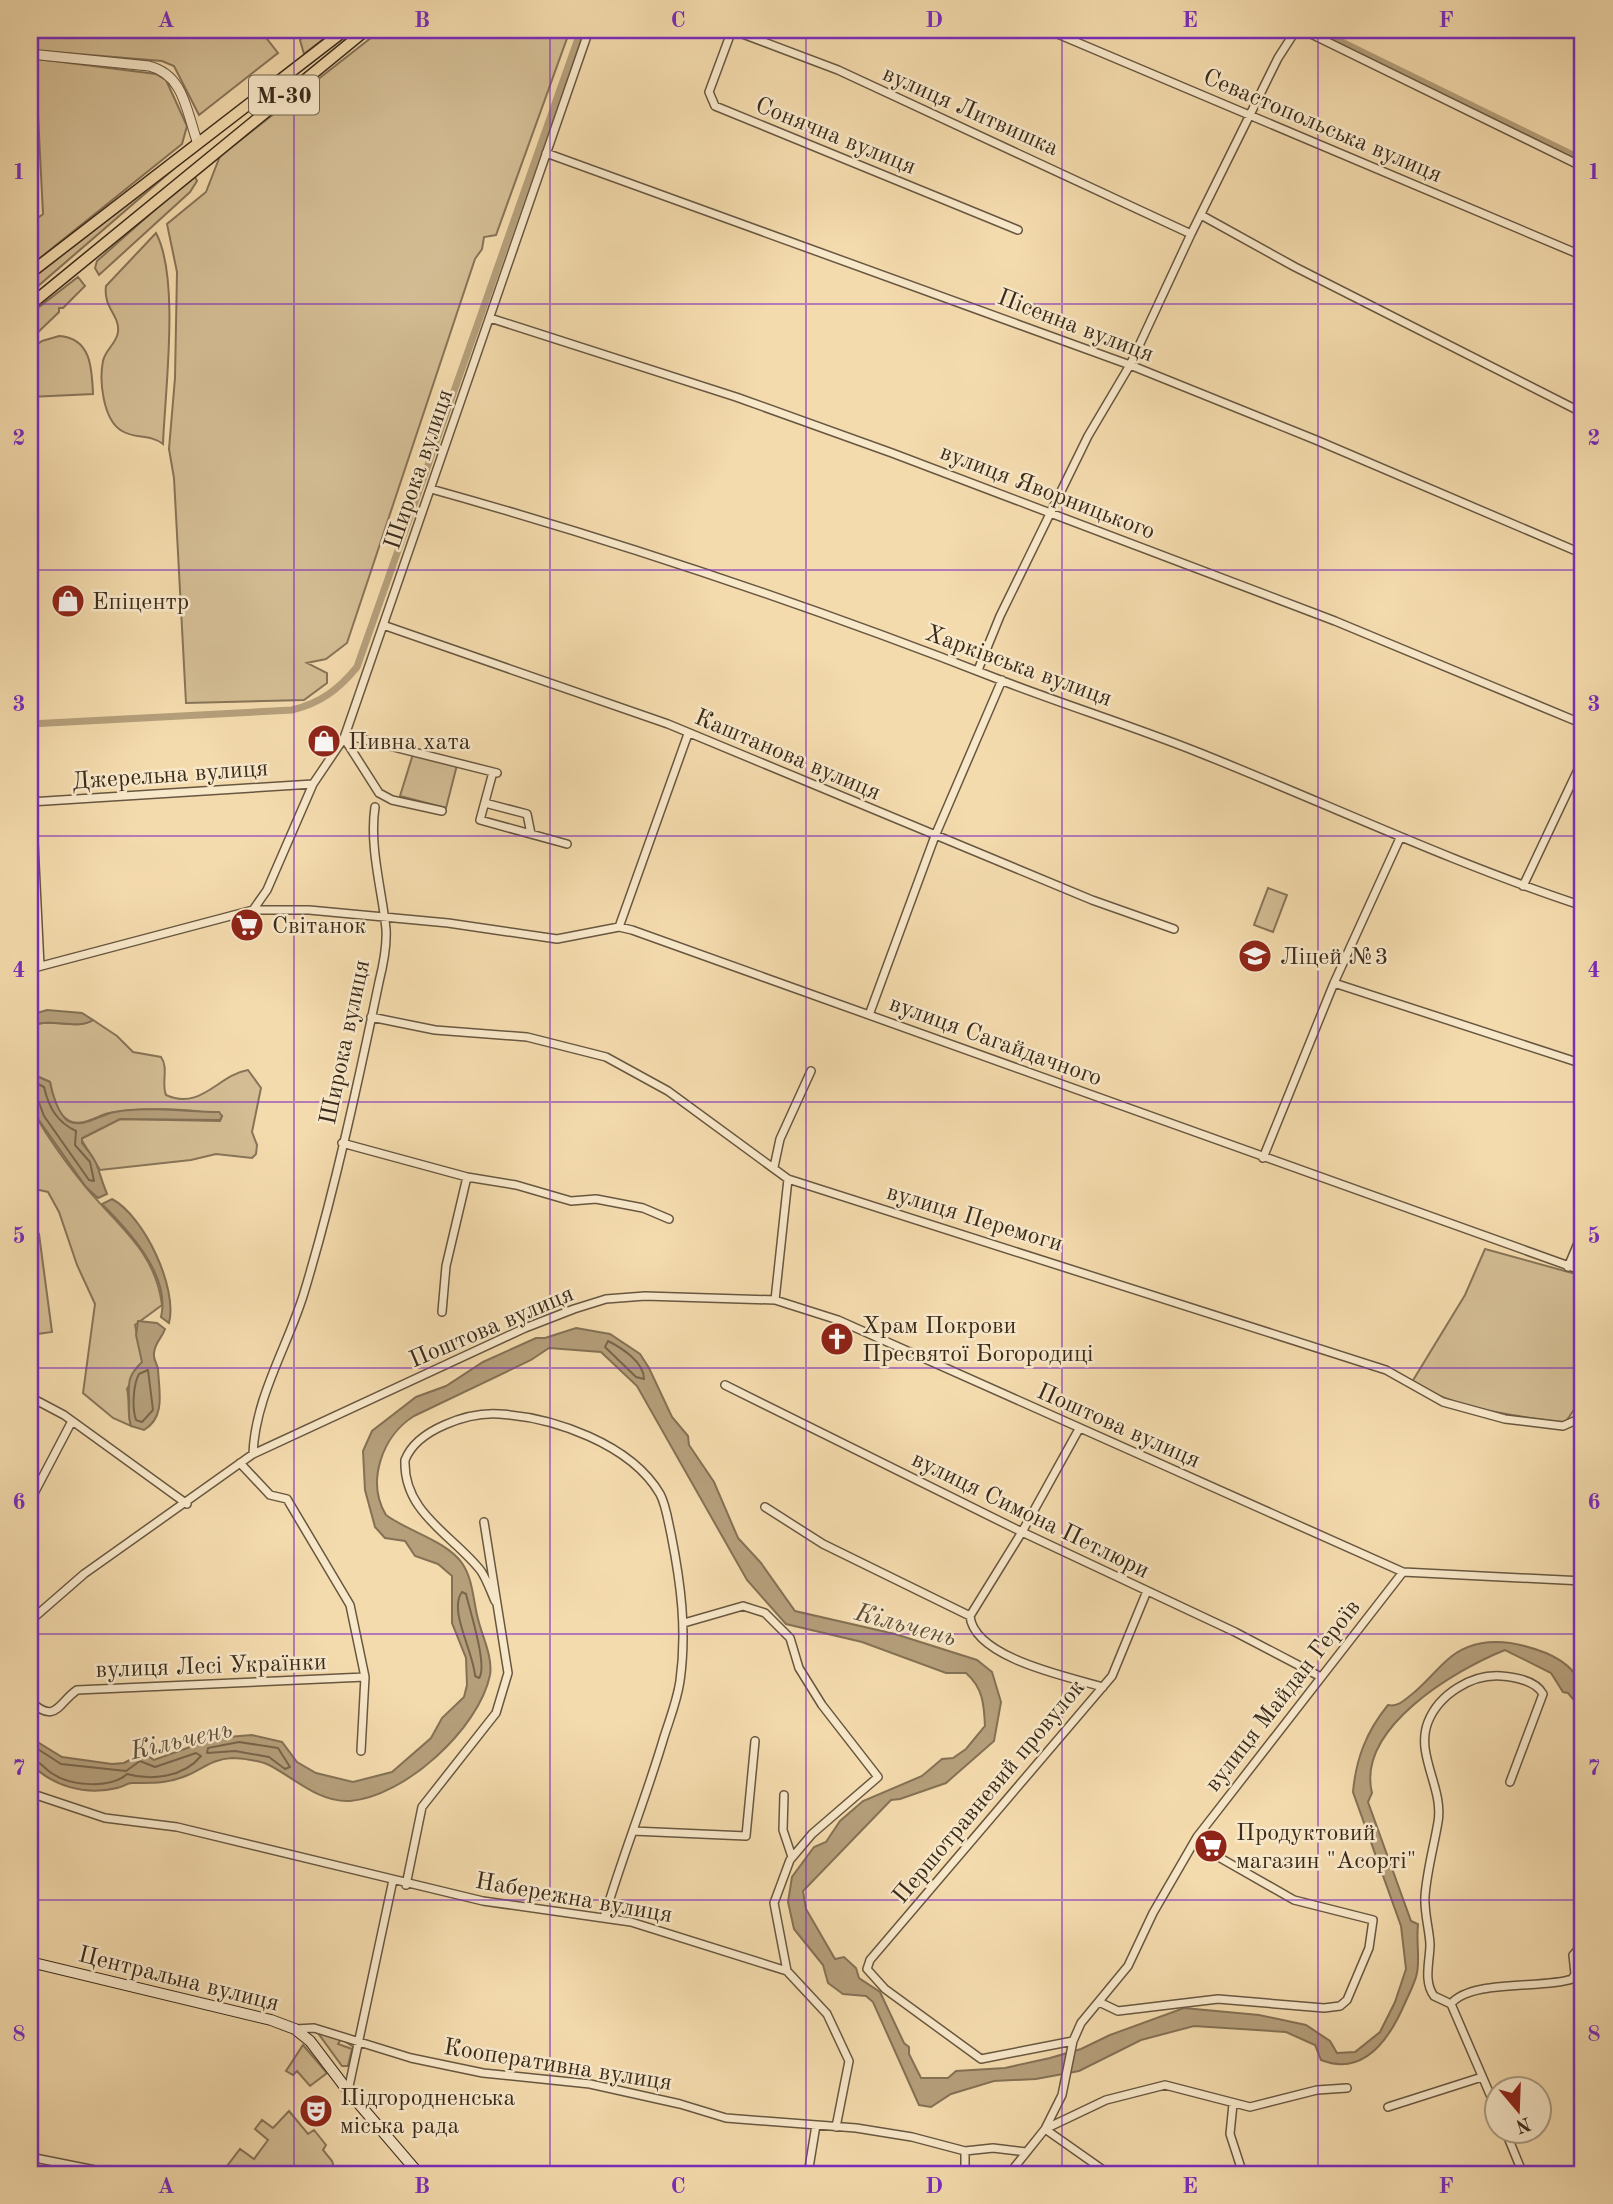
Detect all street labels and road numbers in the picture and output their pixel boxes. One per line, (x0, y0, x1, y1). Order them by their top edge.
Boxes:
street label: вулиця Литвишка (879, 62, 1062, 161)
street label: Севастопольська вулиця (1199, 66, 1445, 188)
road number: М-30 (249, 76, 319, 114)
street label: Сонячна вулиця (752, 94, 919, 180)
street label: Пісенна вулиця (994, 286, 1157, 368)
street label: Широка вулиця (381, 386, 459, 553)
street label: вулиця Яворницького (936, 441, 1158, 545)
street label: Харківська вулиця (922, 622, 1115, 712)
street label: Каштанова вулиця (691, 706, 884, 806)
street label: Джерельна вулиця (71, 757, 269, 795)
street label: Широка вулиця (317, 958, 375, 1127)
street label: вулиця Сагайдачного (886, 992, 1105, 1092)
street label: вулиця Перемоги (884, 1181, 1065, 1257)
street label: Поштова вулиця (406, 1282, 577, 1373)
street label: Поштова вулиця (1033, 1380, 1203, 1474)
street label: вулиця Симона Петлюри (908, 1448, 1153, 1584)
street label: вулиця Майдан Героїв (1201, 1596, 1366, 1797)
street label: вулиця Лесі Українки (95, 1651, 327, 1683)
street label: Першотравневий провулок (889, 1676, 1090, 1909)
street label: Набережна вулиця (473, 1870, 674, 1928)
street label: Центральна вулиця (76, 1943, 282, 2017)
street label: Кооперативна вулиця (442, 2036, 674, 2096)

